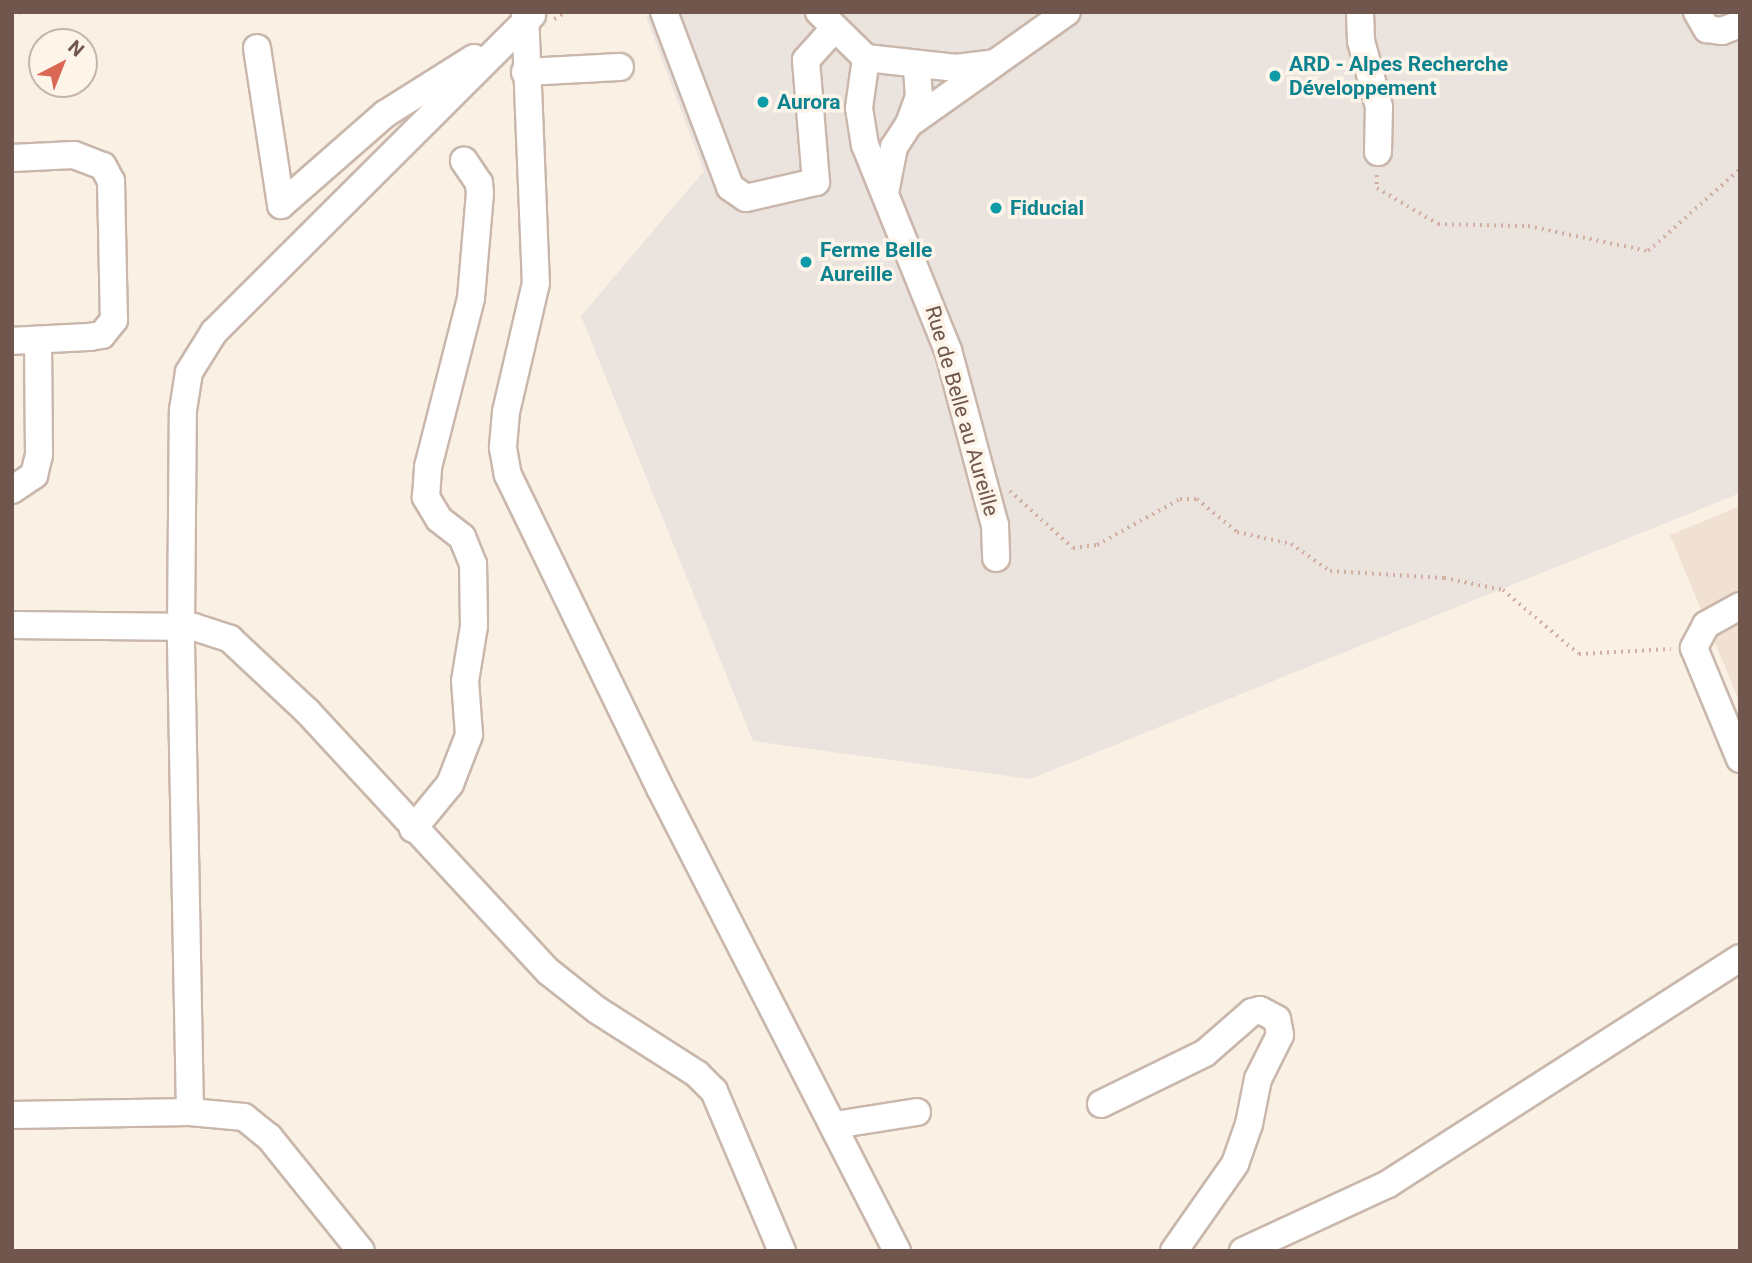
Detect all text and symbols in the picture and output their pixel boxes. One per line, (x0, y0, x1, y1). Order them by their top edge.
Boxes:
north arrow (28, 28, 98, 98)
text: N (63, 35, 89, 62)
place label: ARD - Alpes Recherche Développement (1289, 51, 1508, 101)
marker: ARD - Alpes Recherche Développement (1267, 68, 1283, 84)
place label: Aurora (777, 89, 841, 115)
marker: Aurora (755, 94, 771, 110)
place label: Fiducial (1010, 195, 1084, 221)
marker: Fiducial (988, 200, 1004, 216)
place label: Ferme Belle Aureille (820, 237, 932, 287)
marker: Ferme Belle Aureille (798, 254, 814, 270)
street label: Rue de Belle au Aureille (920, 303, 1004, 519)

